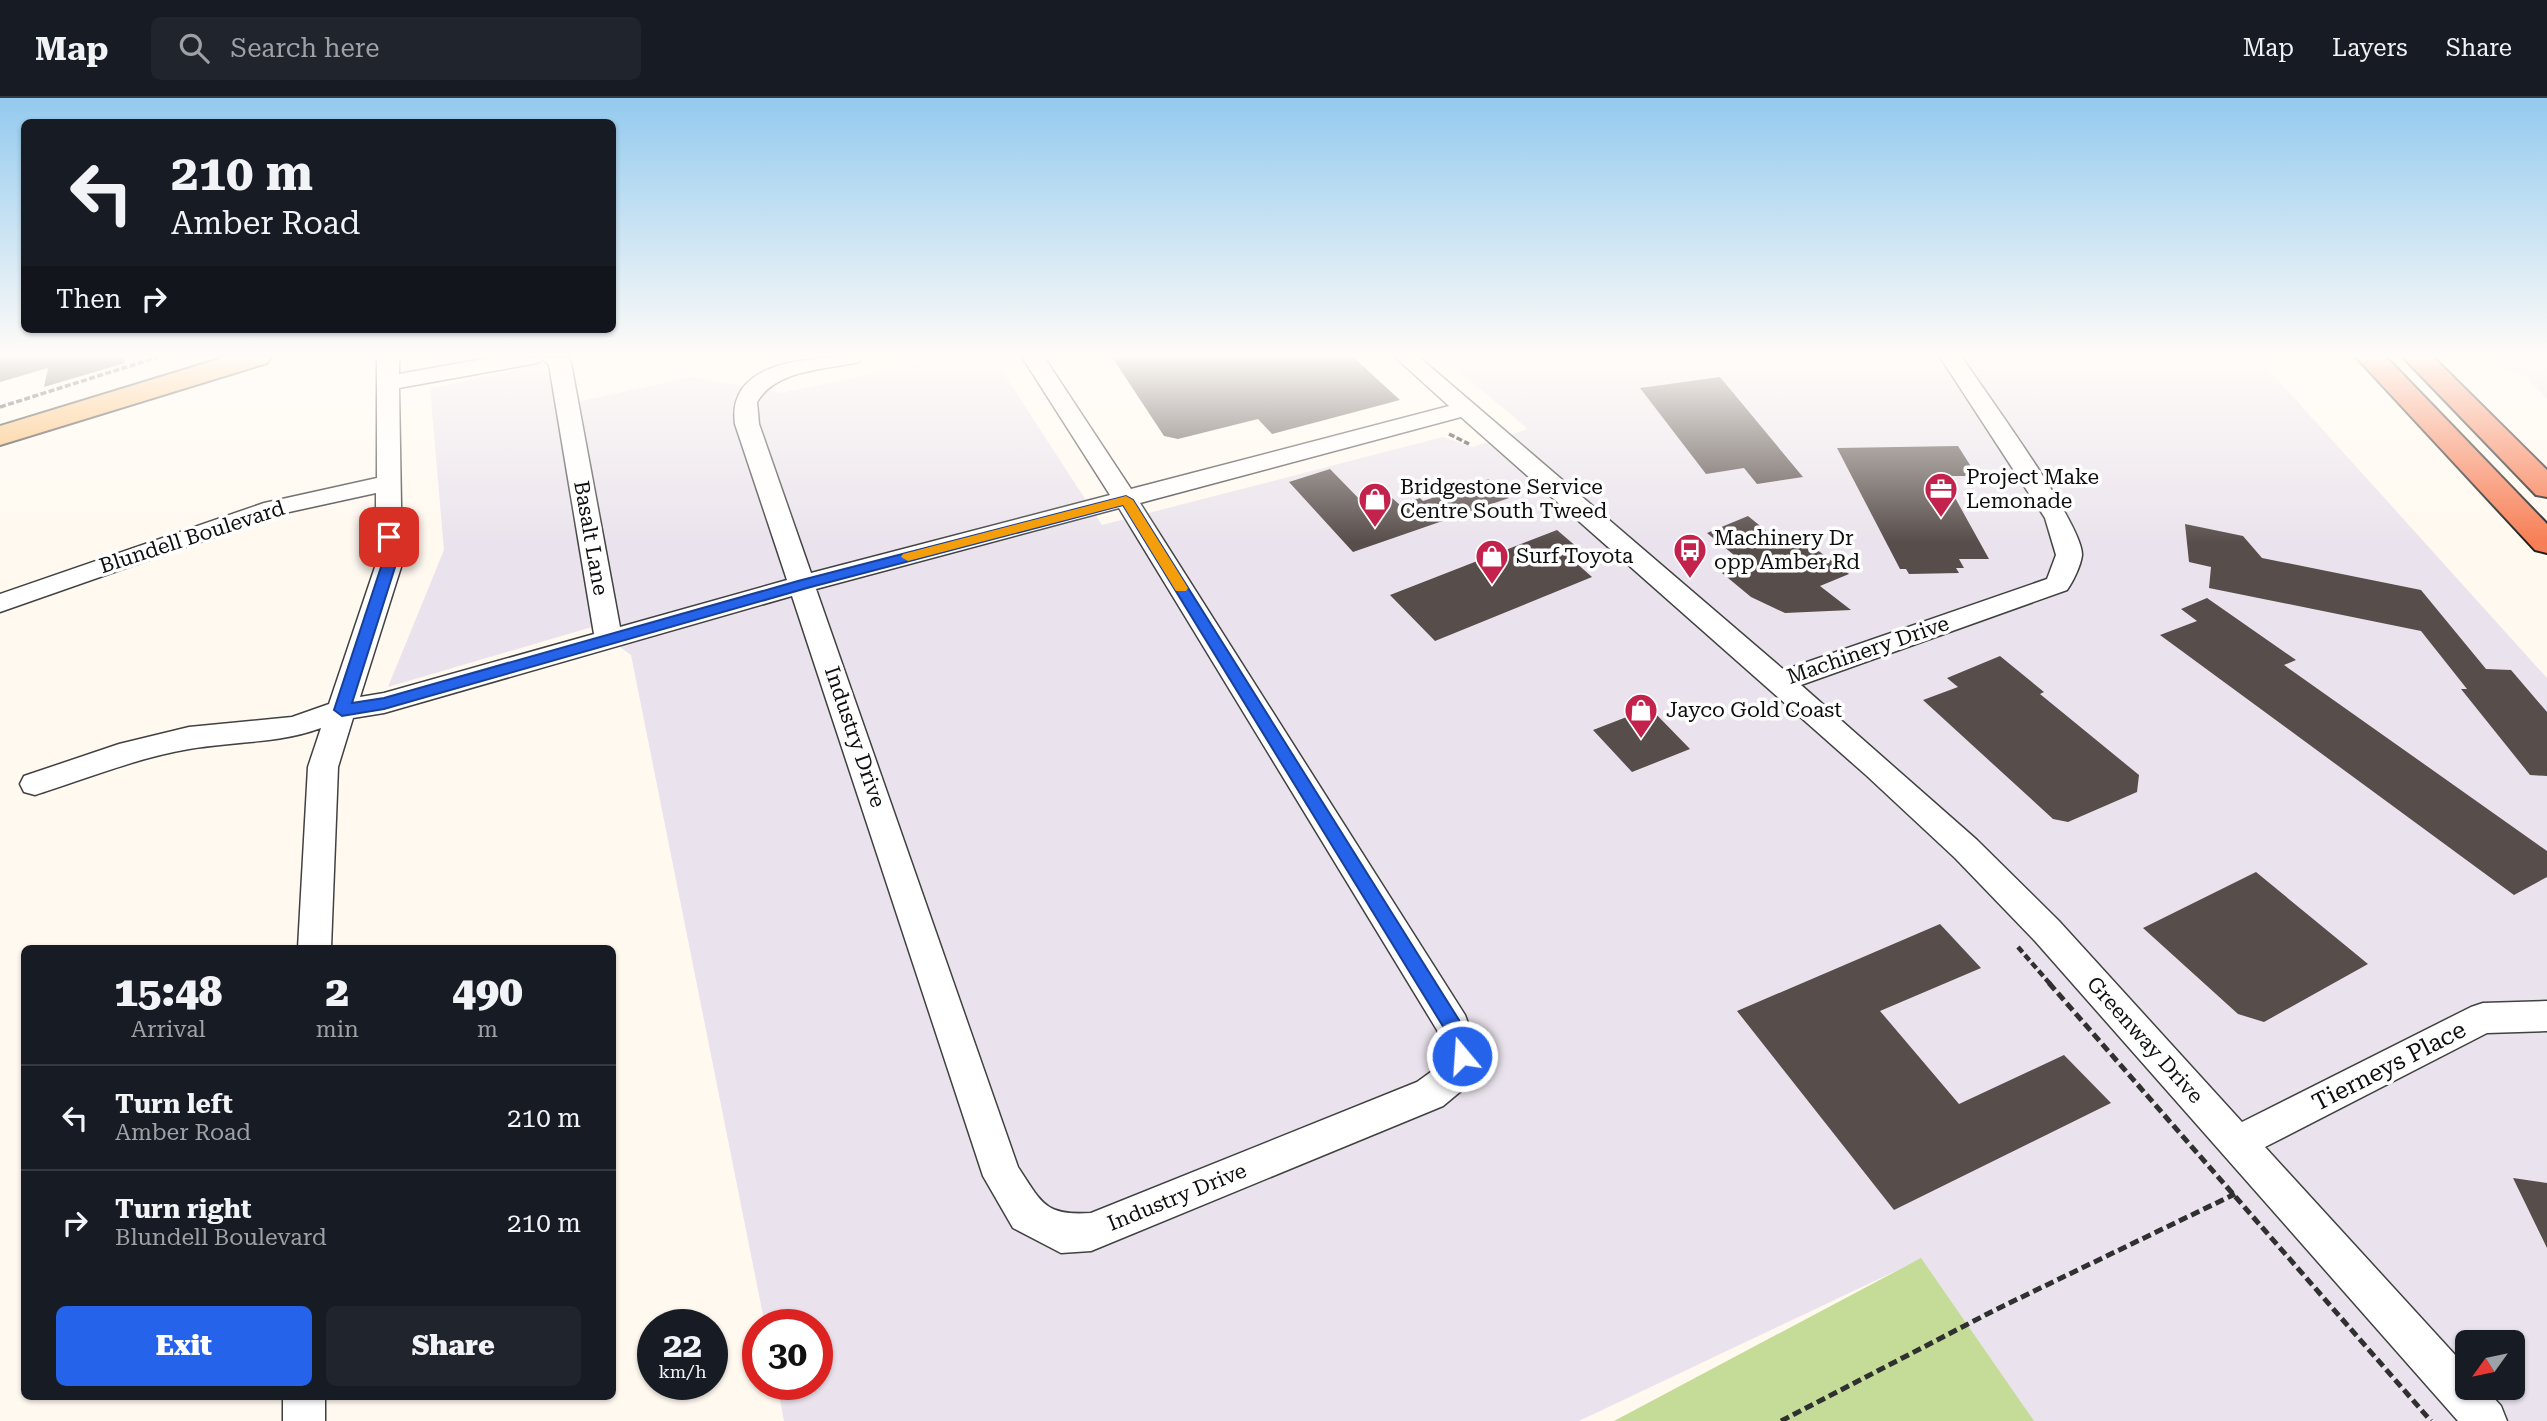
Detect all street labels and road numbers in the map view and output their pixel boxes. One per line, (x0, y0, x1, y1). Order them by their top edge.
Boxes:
street label: Basalt Lane (569, 479, 613, 597)
street label: Blundell Boulevard (96, 496, 288, 578)
street label: Machinery Drive (1784, 611, 1952, 689)
street label: Industry Drive (820, 663, 890, 811)
street label: Greenway Drive (2082, 972, 2208, 1108)
street label: Tierneys Place (2308, 1015, 2470, 1117)
street label: Industry Drive (1104, 1158, 1250, 1236)

